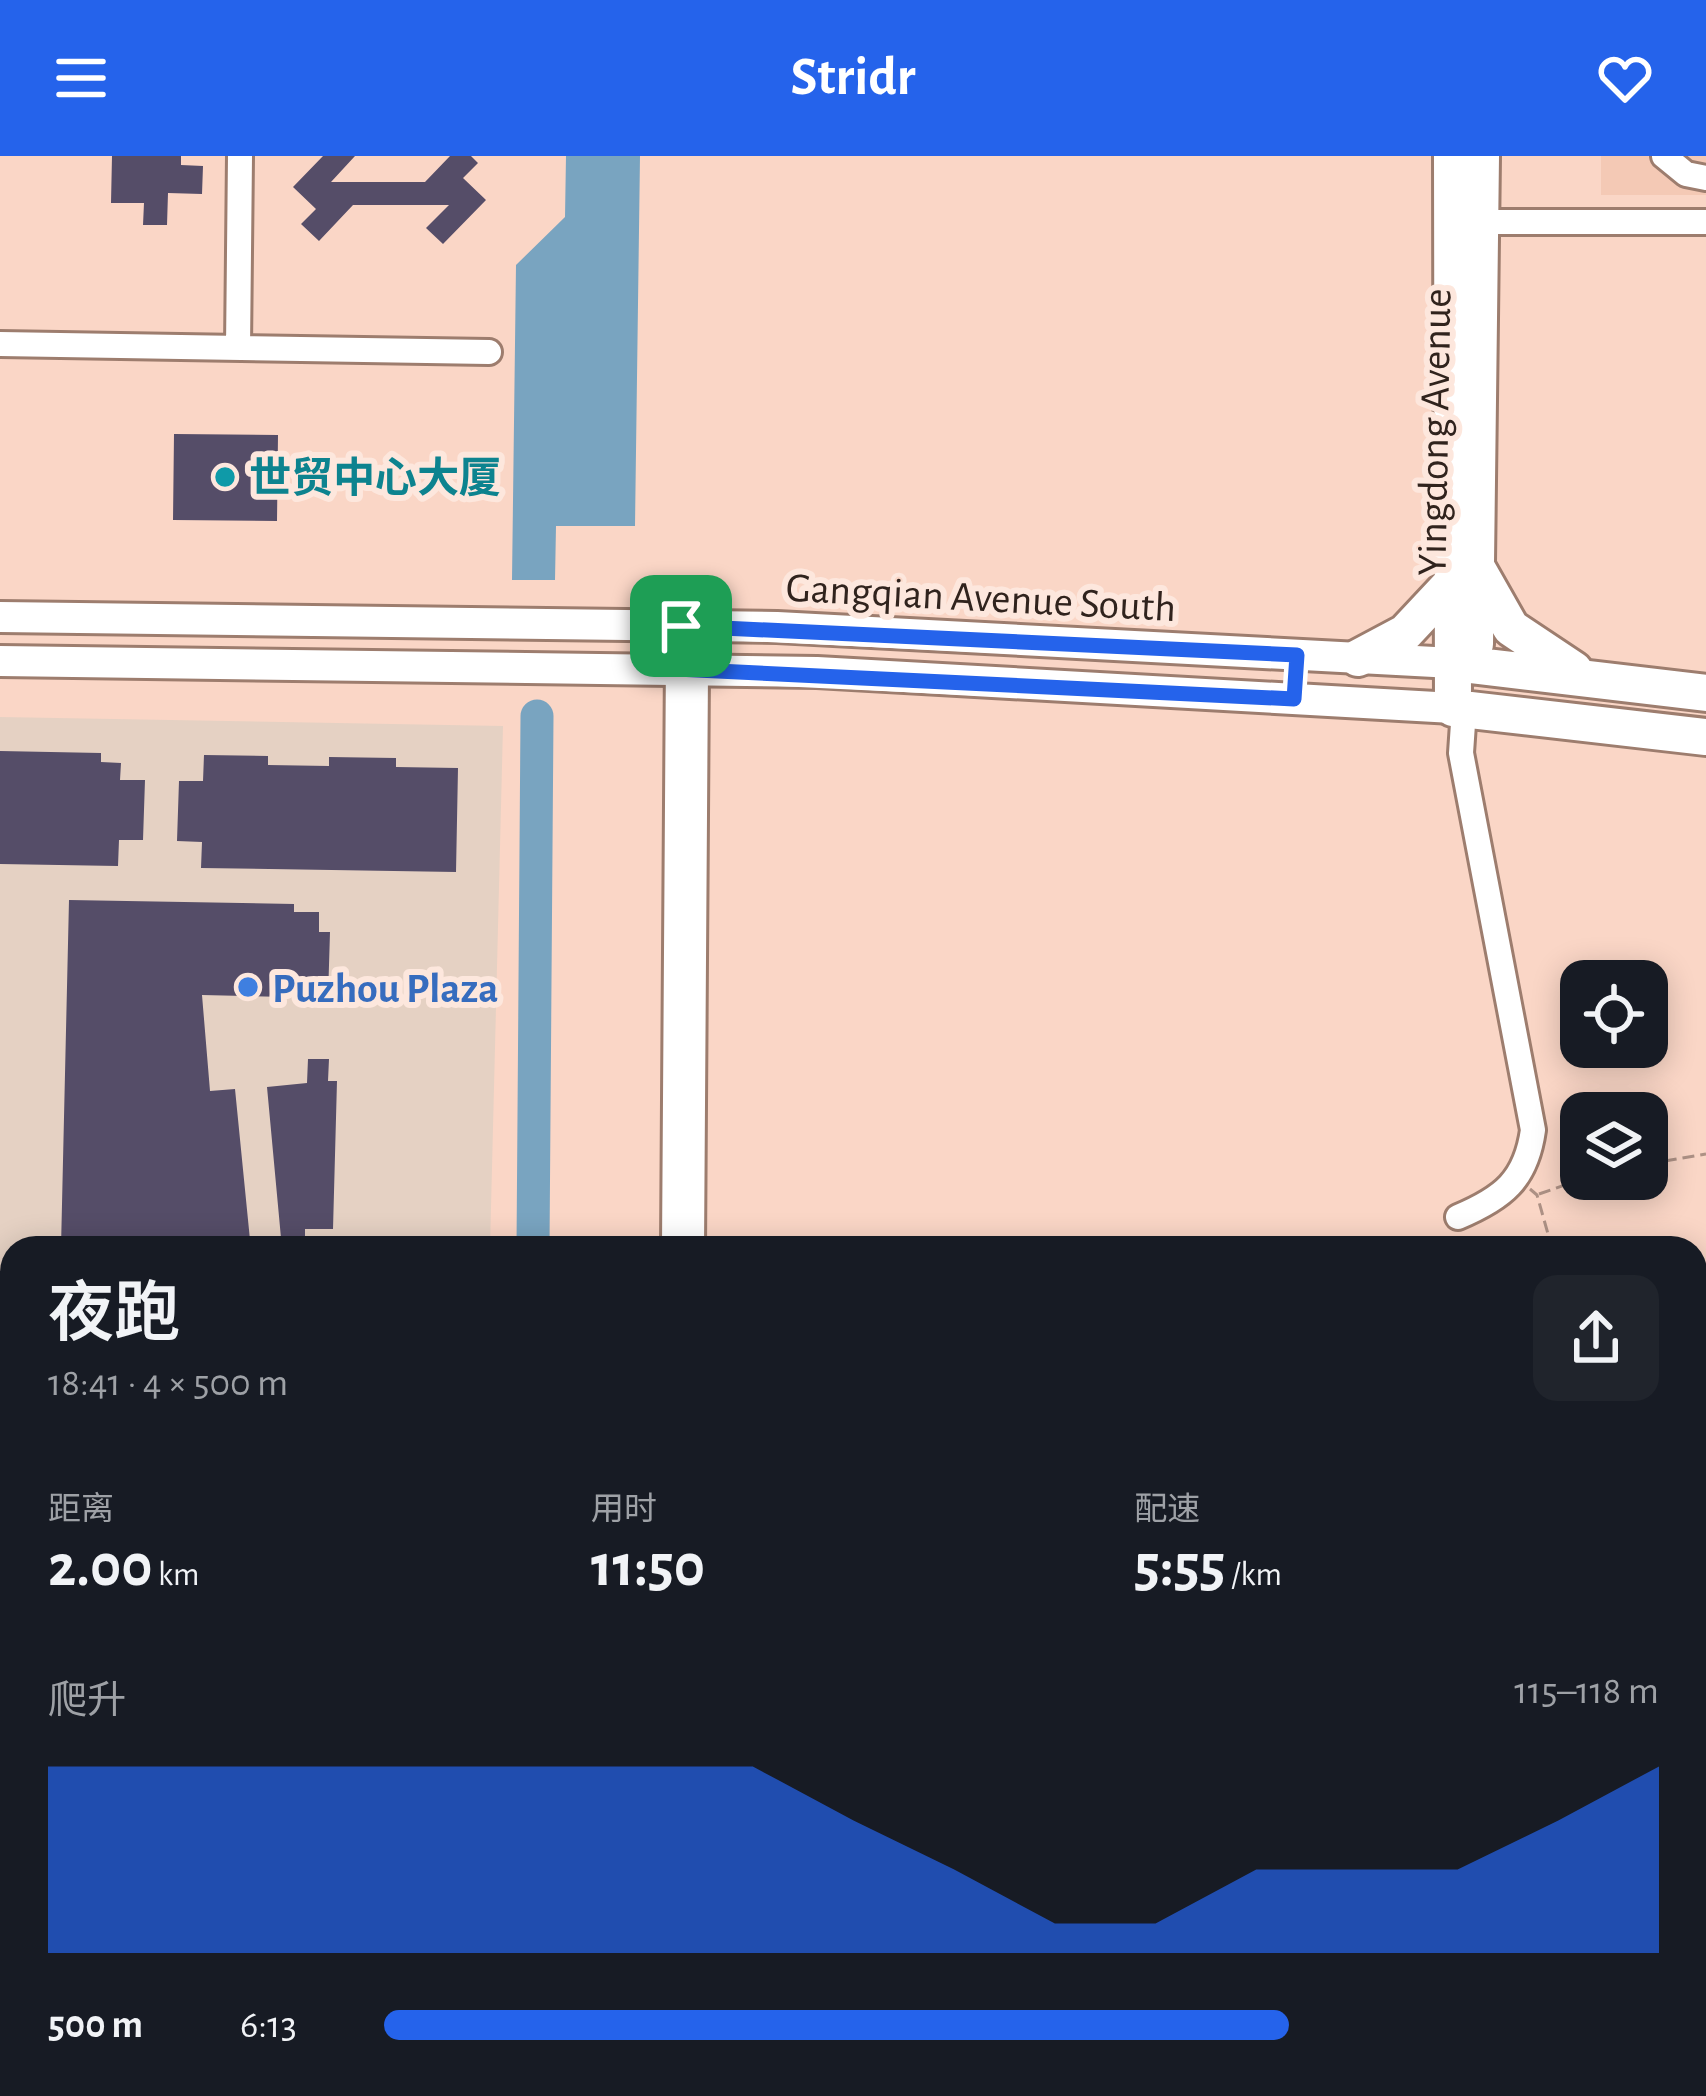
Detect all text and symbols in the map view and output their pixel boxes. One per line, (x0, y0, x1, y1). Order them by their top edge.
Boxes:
icon: menu (48, 45, 114, 111)
icon: heart (1592, 45, 1658, 111)
text: Stridr (790, 51, 916, 105)
street label: Yingdong Avenue (1411, 288, 1459, 576)
place label: 世贸中心大厦 (249, 456, 501, 500)
marker: 世贸中心大厦 (212, 464, 238, 490)
street label: Gangqian Avenue South (785, 567, 1177, 629)
pin (630, 575, 732, 677)
icon: arrive (648, 593, 714, 659)
map controls (1560, 960, 1668, 1200)
button: locate (1560, 960, 1668, 1068)
place label: Puzhou Plaza (272, 968, 499, 1010)
marker: Puzhou Plaza (235, 974, 261, 1000)
button: layers (1560, 1092, 1668, 1200)
button: share (1533, 1275, 1659, 1401)
text: 夜跑 (48, 1282, 180, 1348)
text: 18:41 · 4 × 500 m (48, 1364, 288, 1403)
text: 距离 (48, 1494, 114, 1527)
text: 用时 (591, 1494, 657, 1527)
text: 配速 (1134, 1494, 1200, 1527)
text: 2.00 (48, 1537, 153, 1597)
text: 11:50 (591, 1537, 705, 1597)
text: 5:55 (1134, 1537, 1226, 1597)
text: km (153, 1559, 199, 1592)
text: /km (1226, 1559, 1282, 1592)
text: 115–118 m (1514, 1672, 1659, 1711)
text: 爬升 (48, 1682, 126, 1721)
text: 500 m (48, 2006, 143, 2045)
text: 6:13 (240, 2006, 297, 2045)

